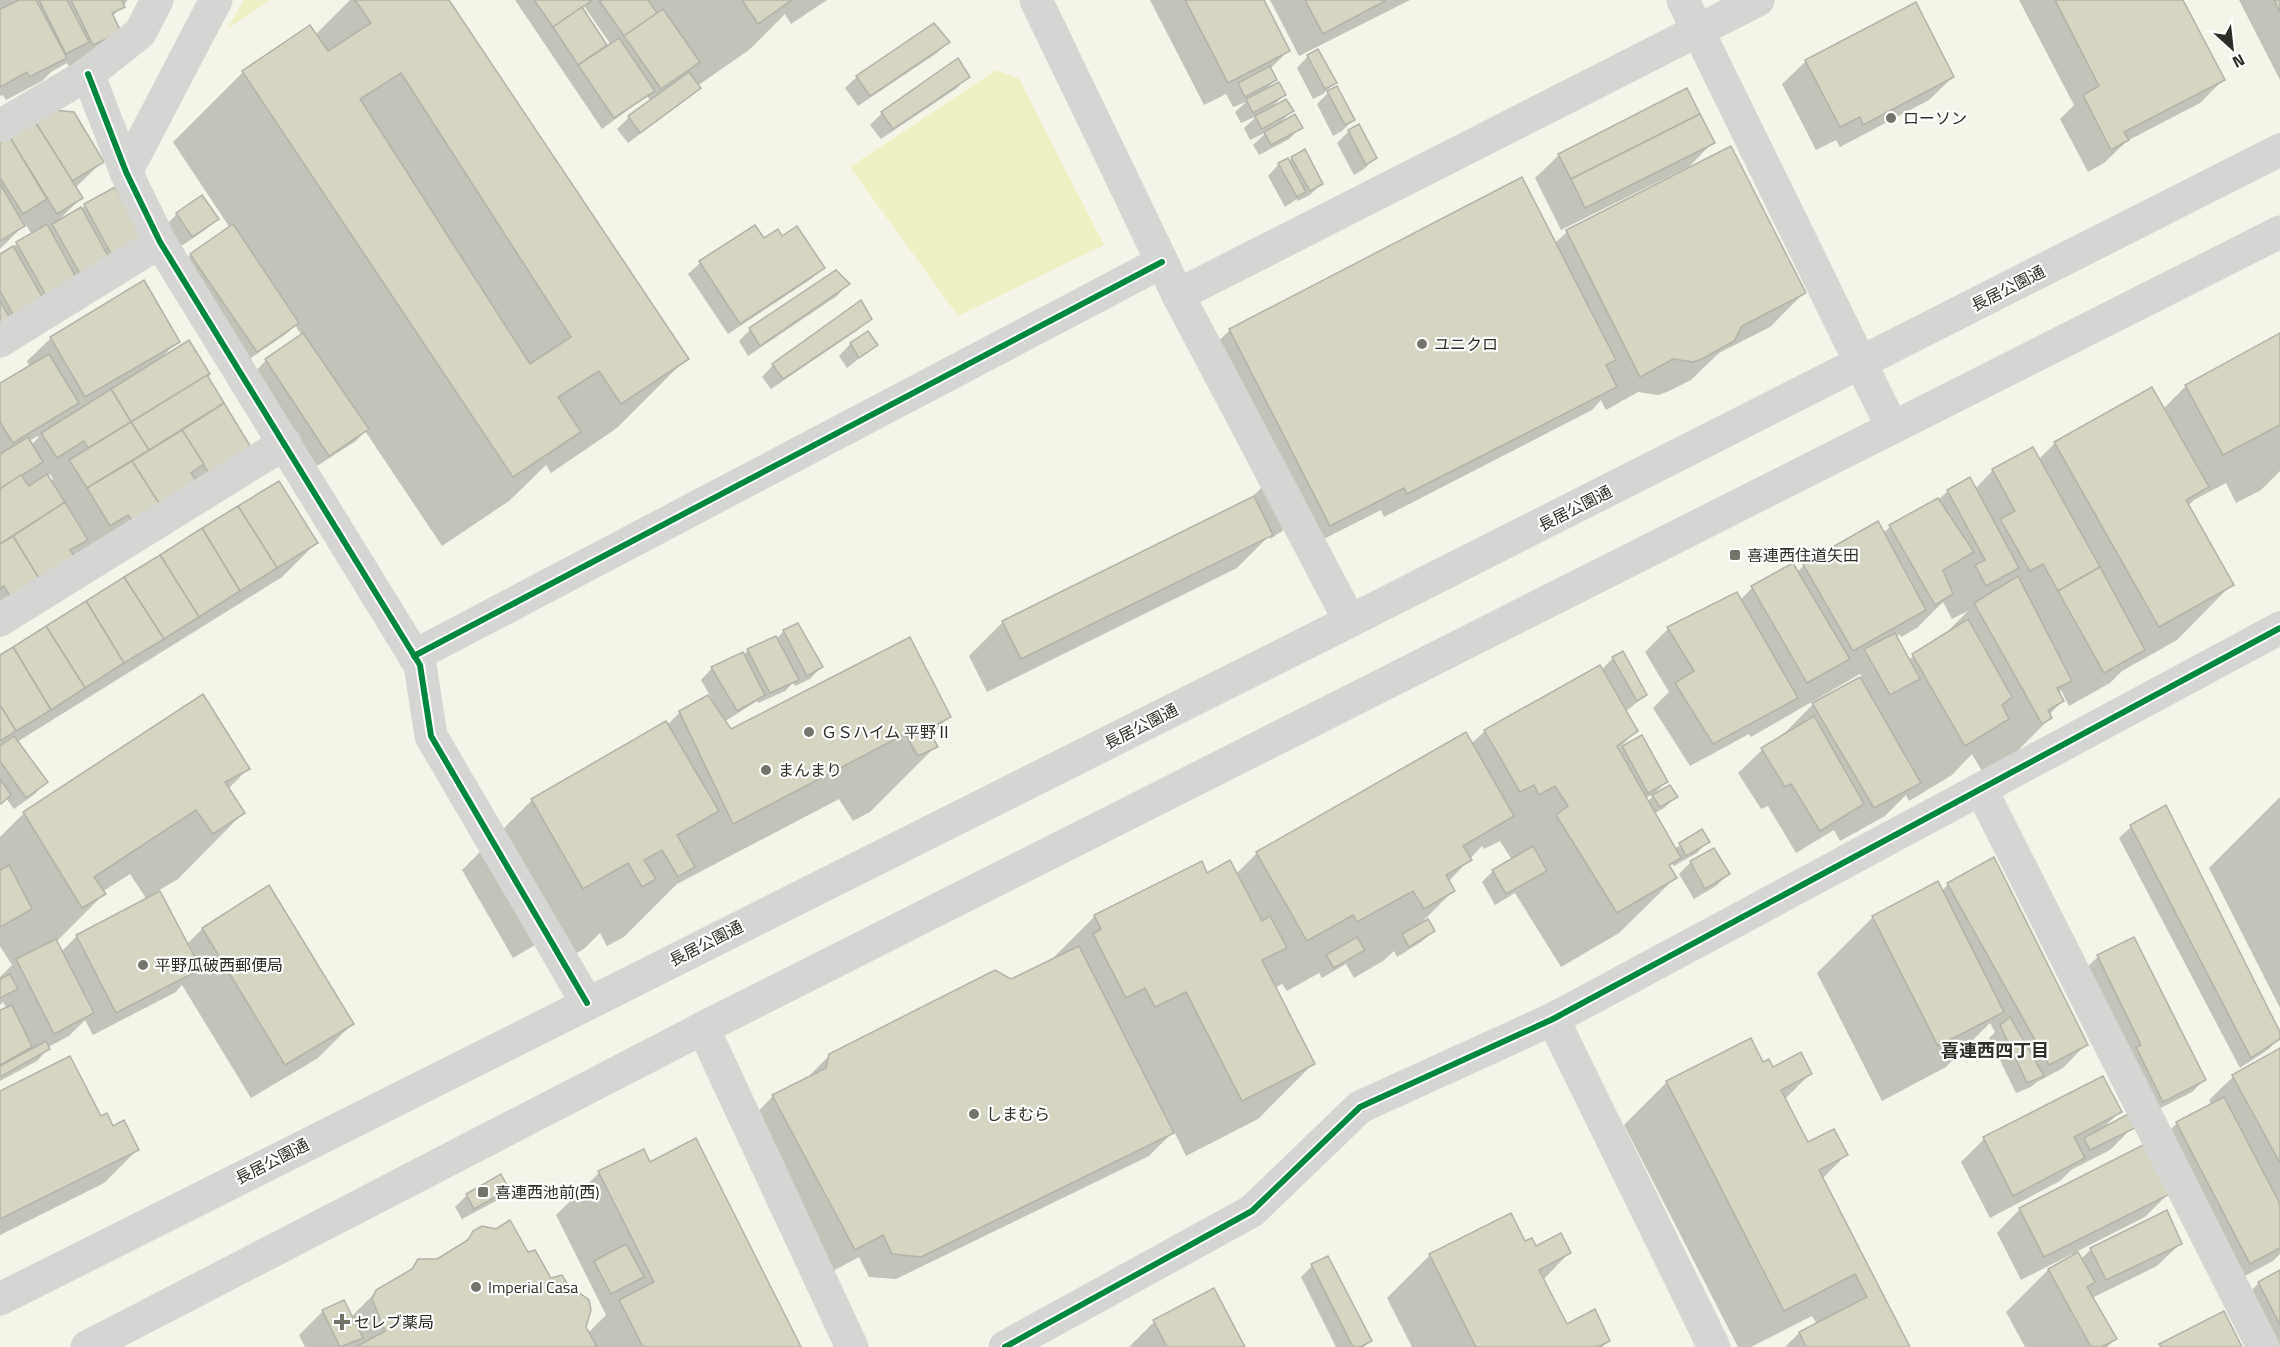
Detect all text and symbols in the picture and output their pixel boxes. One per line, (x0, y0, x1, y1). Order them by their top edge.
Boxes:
north arrow (2202, 18, 2262, 78)
text: N (2228, 48, 2249, 75)
place label: ローソン (1903, 106, 1967, 130)
marker: ローソン (1884, 111, 1898, 125)
street label: 長居公園通 (1967, 259, 2049, 317)
place label: ユニクロ (1434, 332, 1498, 356)
marker: ユニクロ (1415, 337, 1429, 351)
street label: 長居公園通 (1534, 479, 1616, 537)
place label: 喜連西住道矢田 (1747, 543, 1859, 567)
marker: 喜連西住道矢田 (1728, 548, 1742, 562)
street label: 長居公園通 (1100, 697, 1182, 755)
place label: ＧＳハイム 平野Ⅱ (821, 720, 952, 744)
marker: ＧＳハイム 平野Ⅱ (802, 725, 816, 739)
place label: まんまり (778, 758, 842, 782)
marker: まんまり (759, 763, 773, 777)
street label: 長居公園通 (665, 914, 747, 972)
place label: 平野瓜破西郵便局 (155, 953, 283, 977)
marker: 平野瓜破西郵便局 (136, 958, 150, 972)
district label: 喜連西四丁目 (1941, 1037, 2049, 1064)
place label: しまむら (986, 1102, 1050, 1126)
marker: しまむら (967, 1107, 981, 1121)
street label: 長居公園通 (231, 1132, 313, 1190)
place label: 喜連西池前(西) (495, 1180, 599, 1204)
marker: 喜連西池前(西) (476, 1185, 490, 1199)
place label: Imperial Casa (488, 1275, 578, 1299)
marker: Imperial Casa (469, 1280, 483, 1294)
place label: セレブ薬局 (354, 1310, 434, 1334)
marker: セレブ薬局 (335, 1315, 349, 1329)

